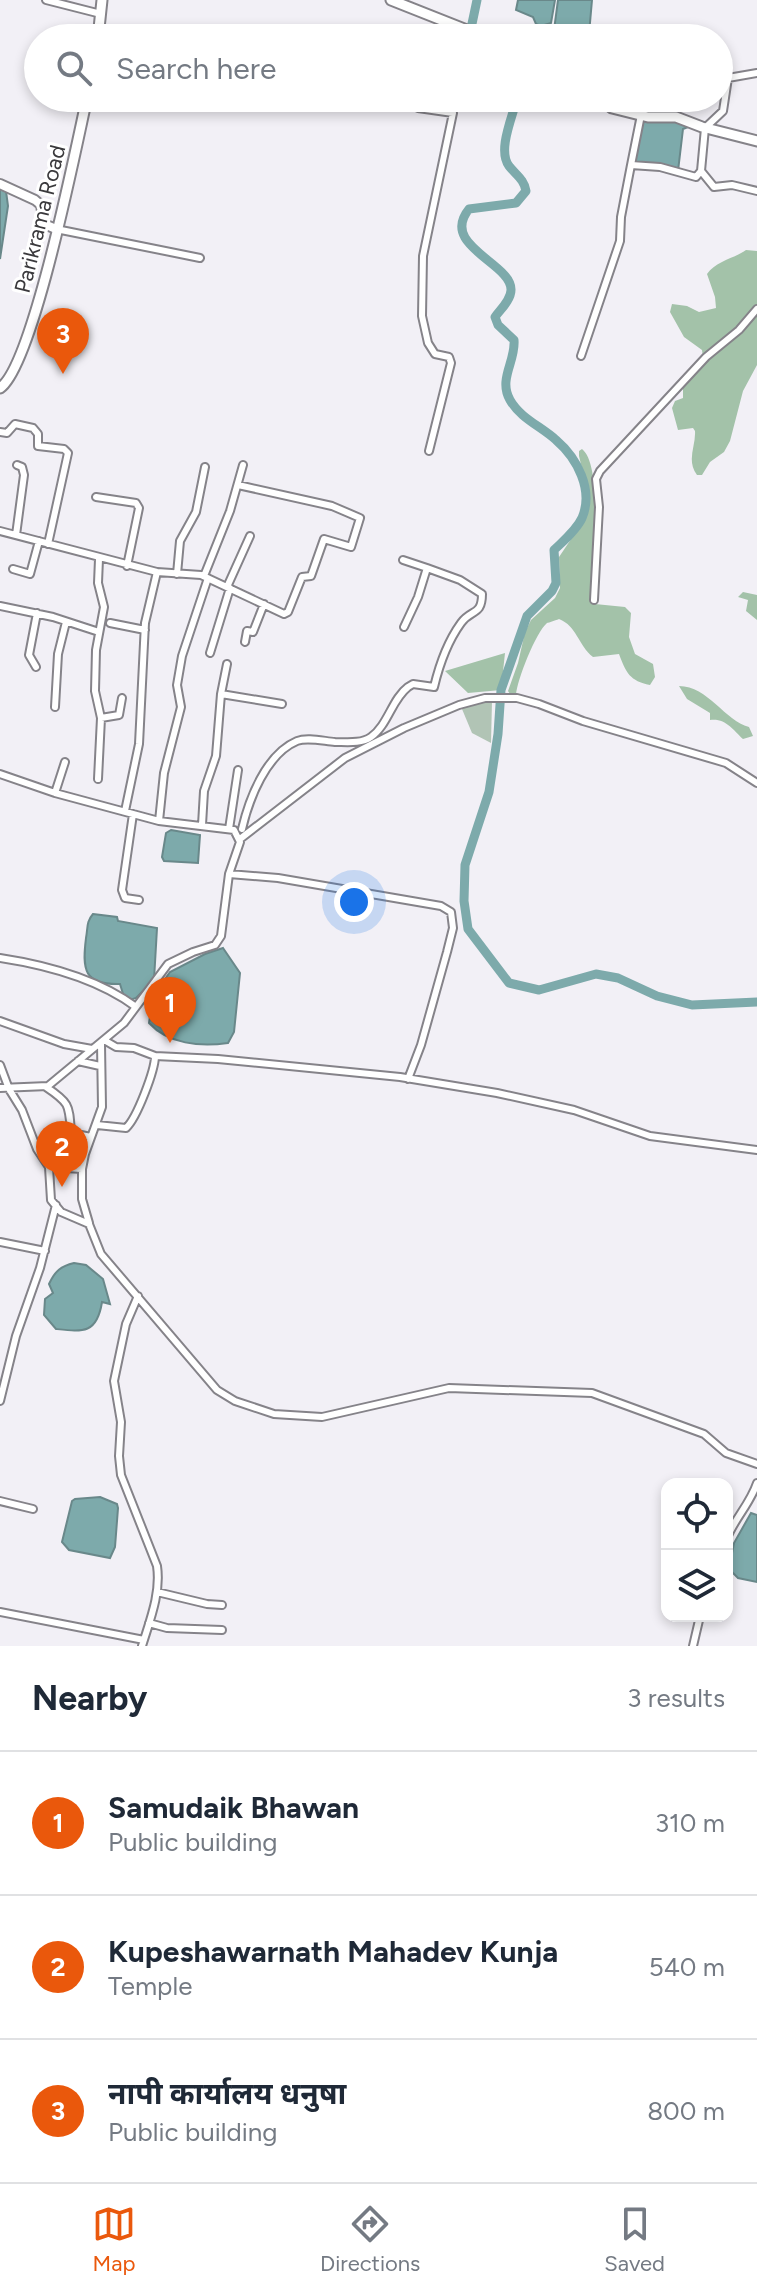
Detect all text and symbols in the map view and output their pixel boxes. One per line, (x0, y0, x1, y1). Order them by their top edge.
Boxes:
search box (24, 24, 733, 112)
icon: search (52, 46, 96, 90)
text: Search here (116, 50, 276, 87)
street label: Parikrama Road (9, 142, 71, 296)
pin: 3 (37, 308, 89, 374)
your location (334, 882, 374, 922)
pin: 1 (144, 977, 196, 1043)
pin: 2 (36, 1121, 88, 1187)
map controls (661, 1478, 733, 1622)
button: locate (661, 1478, 733, 1550)
button: layers (661, 1550, 733, 1622)
text: Nearby (32, 1678, 147, 1719)
text: 3 results (627, 1682, 725, 1714)
text: Samudaik Bhawan (108, 1789, 359, 1826)
text: 1 (53, 1807, 63, 1839)
text: 310 m (655, 1807, 725, 1839)
text: Public building (108, 1826, 277, 1858)
text: Kupeshawarnath Mahadev Kunja (108, 1933, 558, 1970)
text: 2 (50, 1951, 66, 1983)
text: 540 m (649, 1951, 725, 1983)
text: Temple (108, 1970, 192, 2002)
text: नापी कार्यालय धनुषा (108, 2075, 346, 2112)
text: 3 (51, 2095, 65, 2127)
text: 800 m (647, 2095, 725, 2127)
text: Public building (108, 2116, 277, 2148)
tab: Map (92, 2202, 136, 2277)
tab: Directions (320, 2202, 420, 2277)
tab: Saved (604, 2202, 665, 2277)

